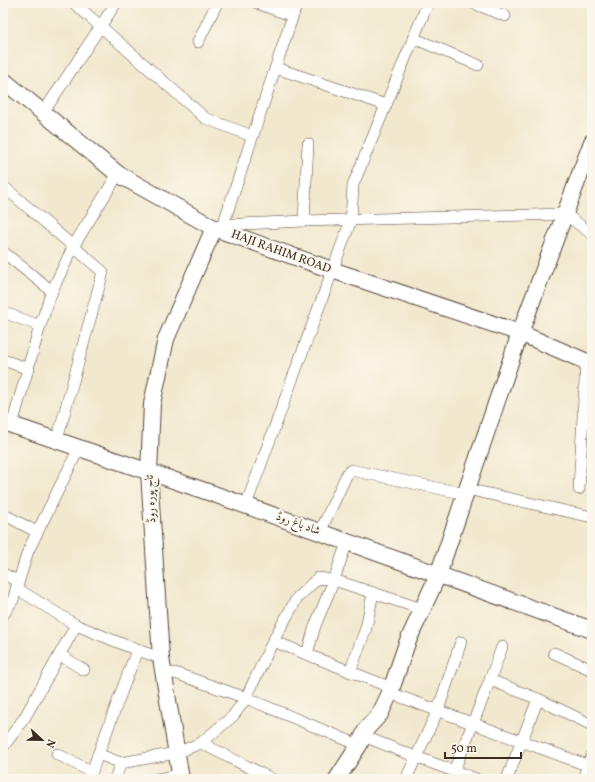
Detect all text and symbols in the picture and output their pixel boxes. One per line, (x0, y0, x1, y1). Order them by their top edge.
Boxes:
street label: HAJI RAHIM ROAD (229, 226, 334, 278)
street label: تاج پورہ روڈ (142, 474, 162, 524)
street label: شاد باغ روڈ (273, 509, 323, 541)
north arrow (22, 720, 62, 760)
scale bar (445, 734, 521, 760)
text: N (41, 737, 58, 750)
text: 50 m (451, 741, 477, 757)

